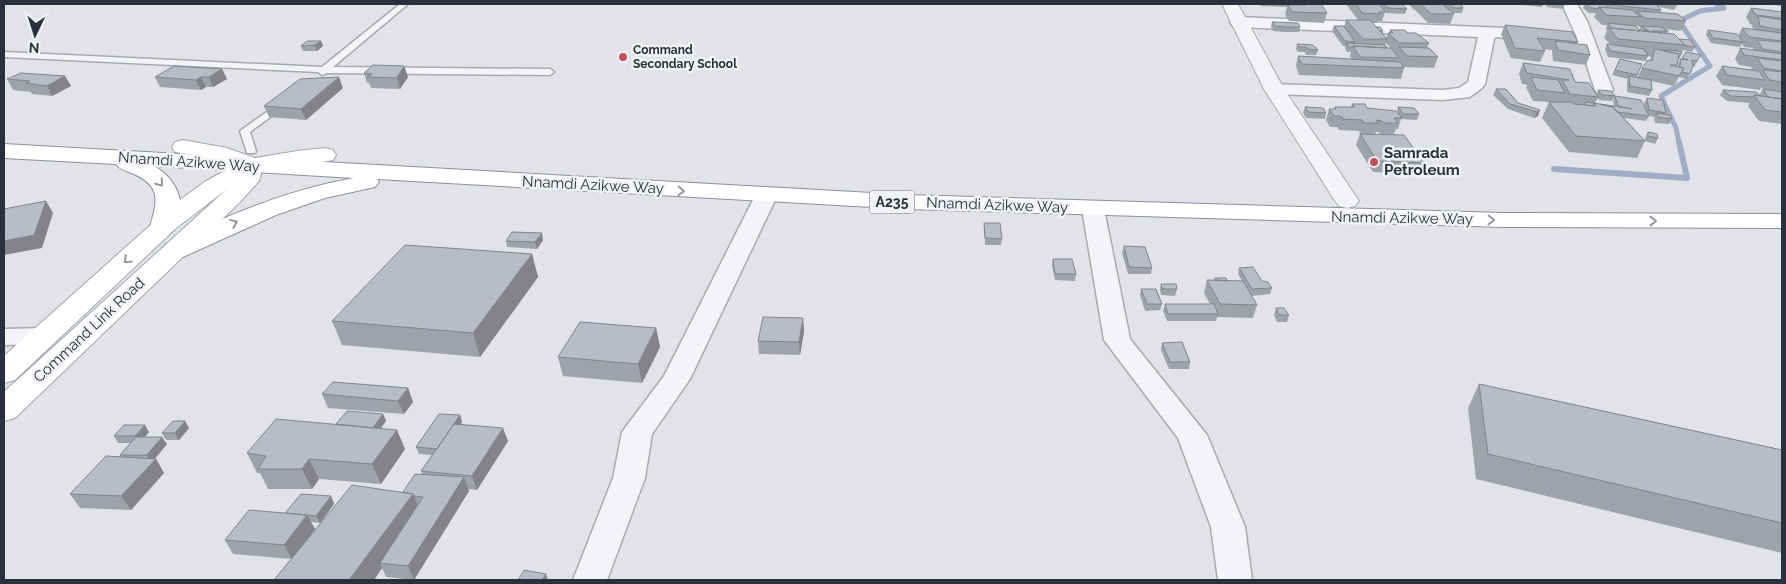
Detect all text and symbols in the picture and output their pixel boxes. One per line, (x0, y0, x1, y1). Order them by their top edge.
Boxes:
north arrow (10, 10, 60, 60)
text: N (28, 40, 40, 56)
place label: Command Secondary School (633, 43, 737, 71)
marker: Command Secondary School (617, 51, 629, 63)
place label: Samrada Petroleum (1384, 144, 1460, 179)
street label: Nnamdi Azikwe Way (118, 148, 260, 176)
marker: Samrada Petroleum (1368, 156, 1380, 168)
street label: Nnamdi Azikwe Way (522, 172, 664, 198)
one-way arrow (154, 177, 163, 186)
one-way arrow (678, 185, 686, 196)
road number: A235 (870, 190, 914, 213)
street label: Nnamdi Azikwe Way (926, 194, 1068, 216)
street label: Nnamdi Azikwe Way (1331, 208, 1473, 228)
one-way arrow (1487, 215, 1495, 225)
one-way arrow (1650, 216, 1657, 226)
one-way arrow (229, 219, 238, 229)
one-way arrow (124, 254, 133, 263)
street label: Command Link Road (30, 274, 148, 386)

